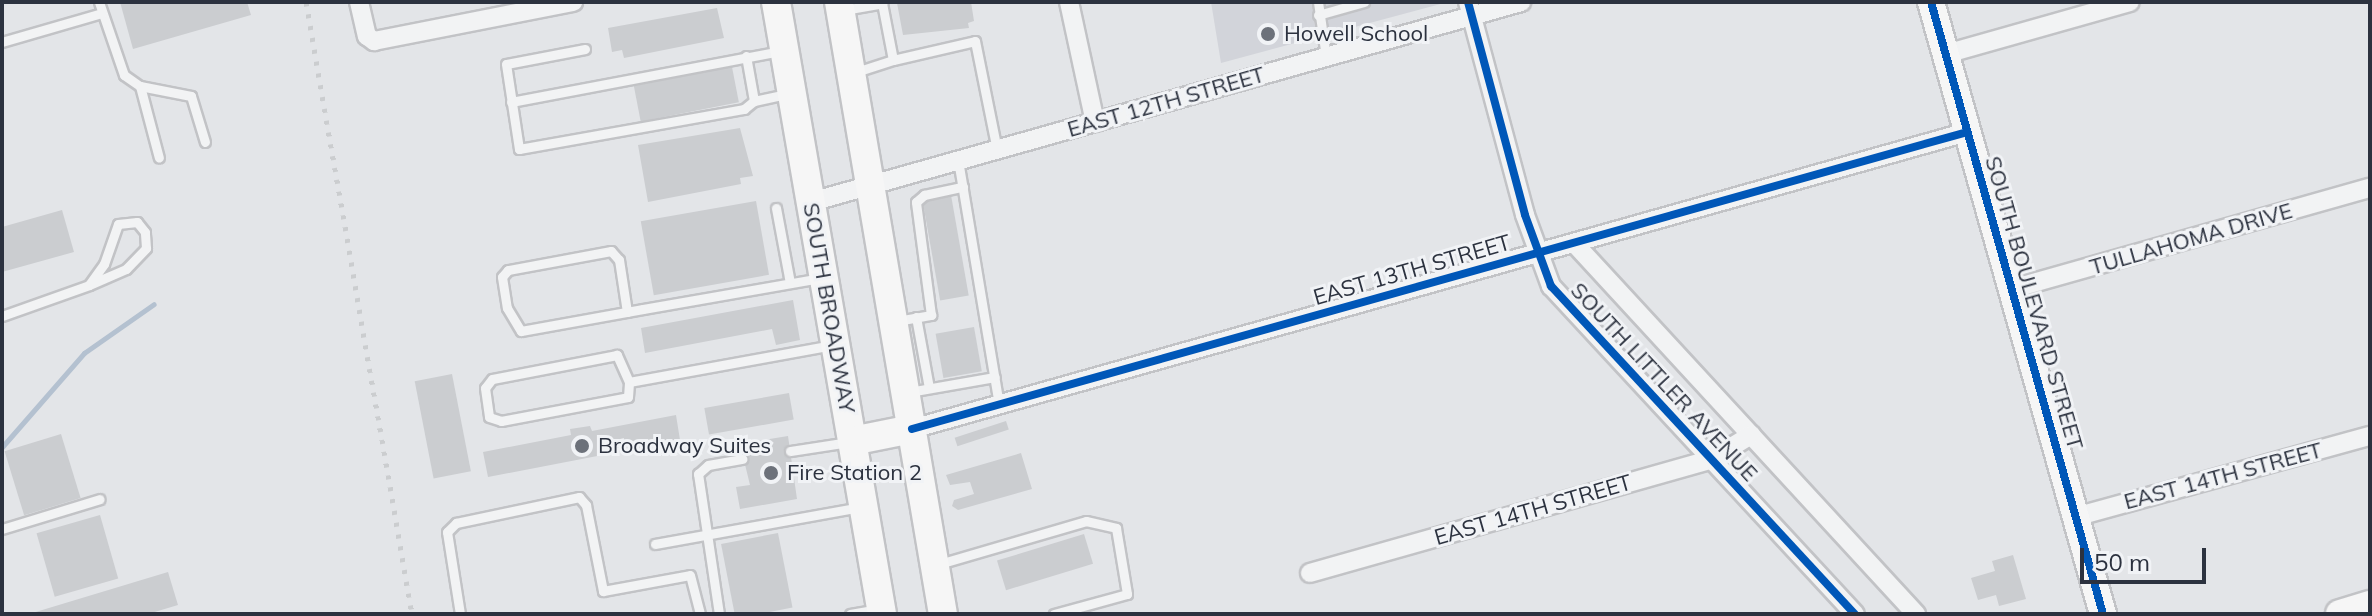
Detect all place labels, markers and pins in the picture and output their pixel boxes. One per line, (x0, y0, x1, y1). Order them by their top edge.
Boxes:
place label: Howell School (1284, 21, 1428, 47)
marker: Howell School (1259, 25, 1277, 43)
place label: Broadway Suites (598, 433, 771, 459)
marker: Broadway Suites (573, 437, 591, 455)
place label: Fire Station 2 (787, 460, 922, 486)
marker: Fire Station 2 (762, 464, 780, 482)

